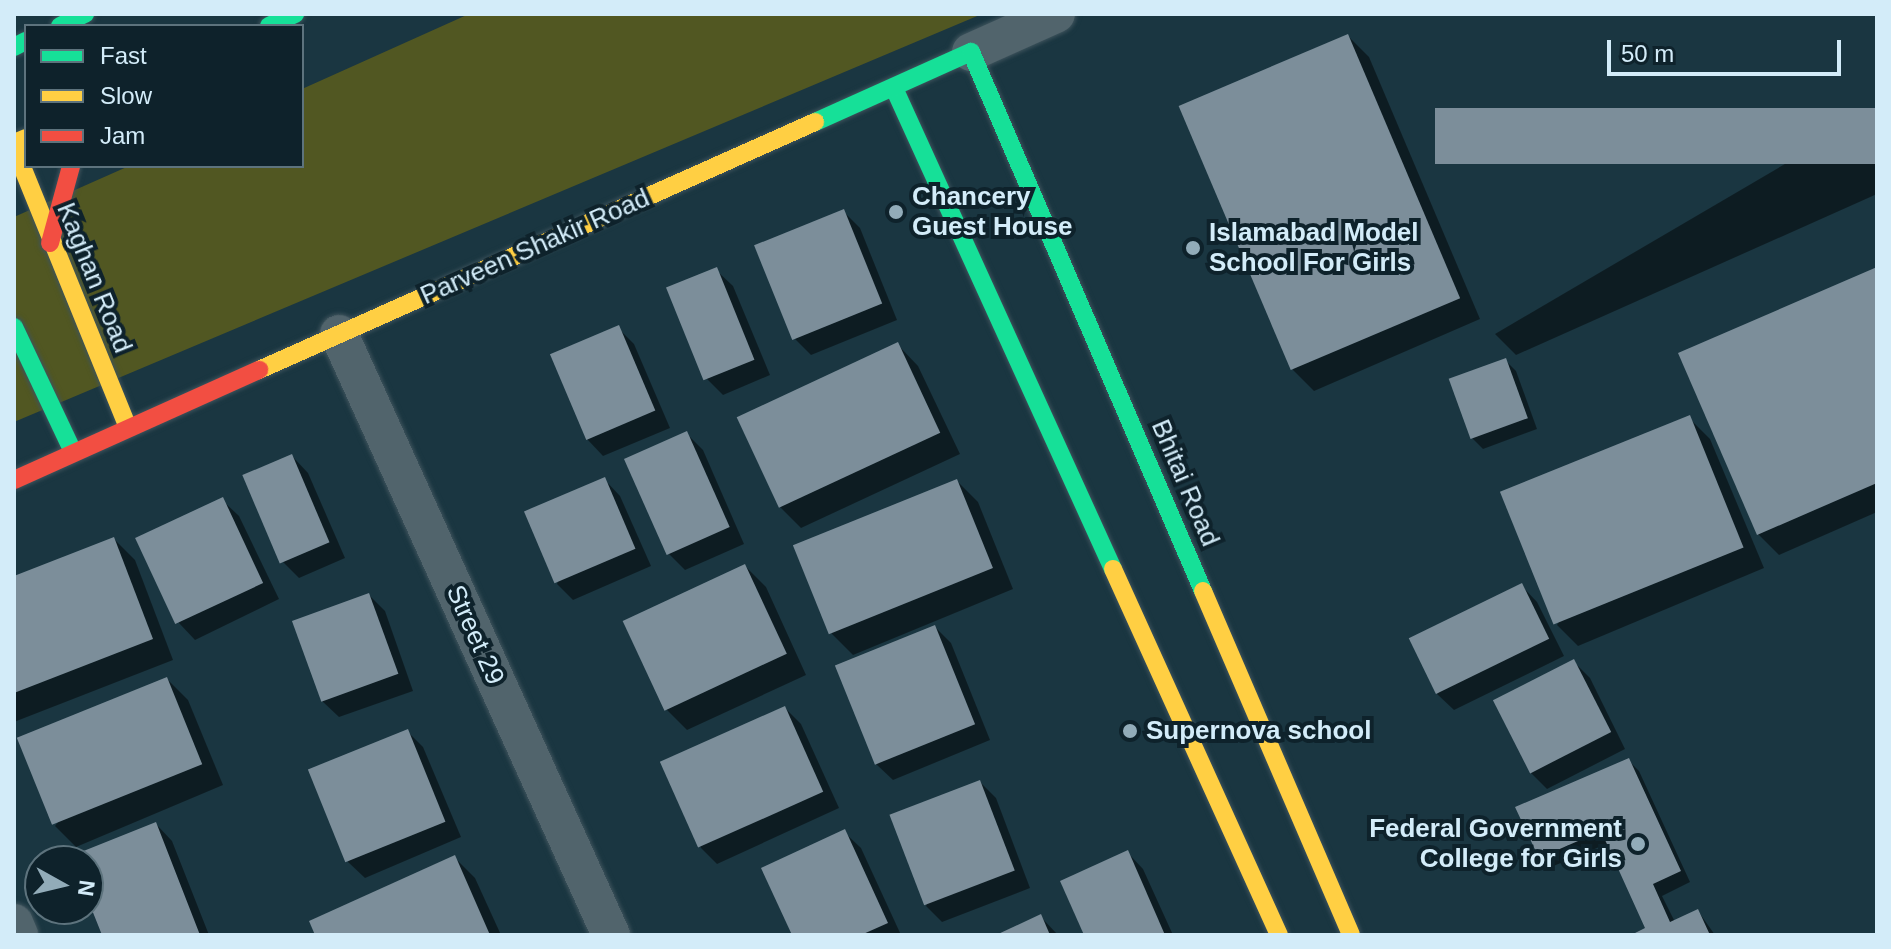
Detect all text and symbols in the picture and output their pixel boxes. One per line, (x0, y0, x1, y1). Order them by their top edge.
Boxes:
legend (24, 24, 304, 168)
scale bar (1611, 24, 1845, 74)
text: 50 m (1621, 40, 1674, 67)
text: Fast (100, 42, 147, 69)
text: Slow (100, 82, 152, 109)
text: Jam (100, 122, 145, 149)
place label: Chancery Guest House (912, 181, 1072, 242)
street label: Parveen Shakir Road (416, 182, 654, 312)
street label: Kaghan Road (50, 198, 138, 358)
marker: Chancery Guest House (887, 203, 905, 221)
place label: Islamabad Model School For Girls (1209, 217, 1418, 278)
marker: Islamabad Model School For Girls (1184, 239, 1202, 257)
street label: Bhitai Road (1144, 415, 1226, 551)
street label: Street 29 (439, 580, 511, 690)
place label: Supernova school (1146, 715, 1371, 747)
marker: Supernova school (1121, 722, 1139, 740)
place label: Federal Government College for Girls (1369, 813, 1622, 874)
marker: Federal Government College for Girls (1629, 835, 1647, 853)
north arrow (24, 845, 104, 925)
text: N (73, 879, 100, 898)

